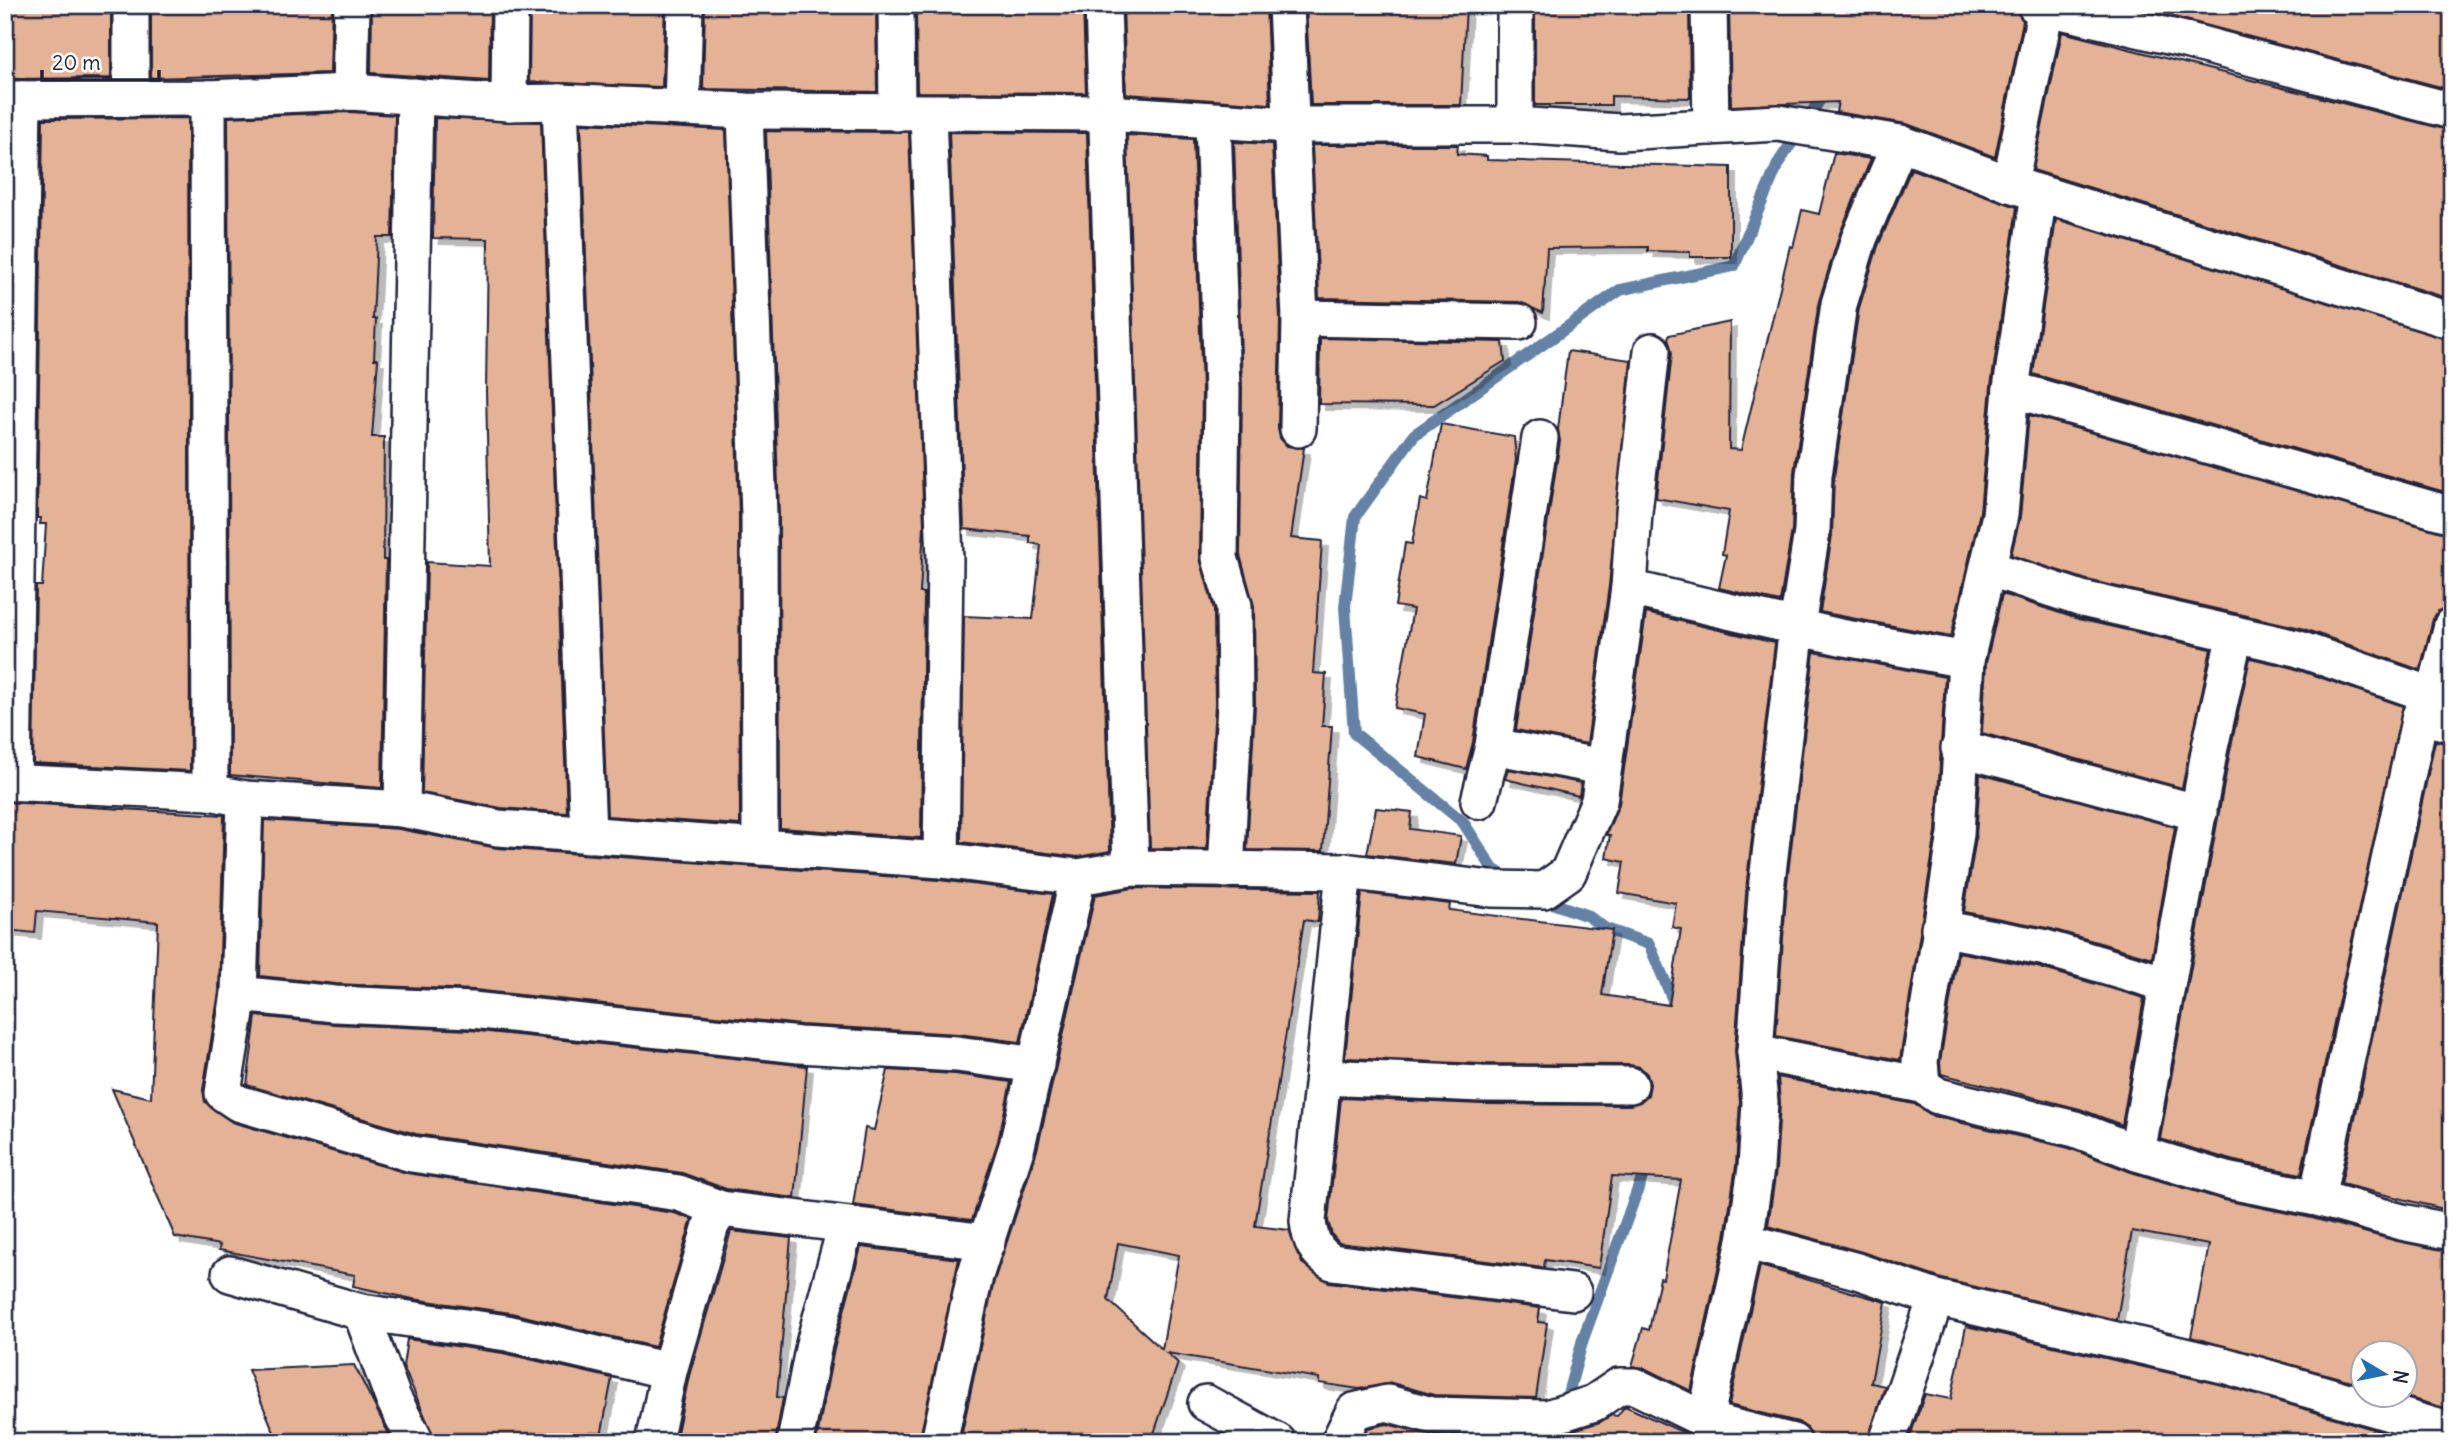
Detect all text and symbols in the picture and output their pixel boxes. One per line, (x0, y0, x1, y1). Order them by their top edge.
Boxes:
scale bar (42, 38, 159, 82)
text: 20 m (52, 49, 101, 76)
north arrow (2348, 1338, 2418, 1408)
text: N (2388, 1368, 2414, 1386)

